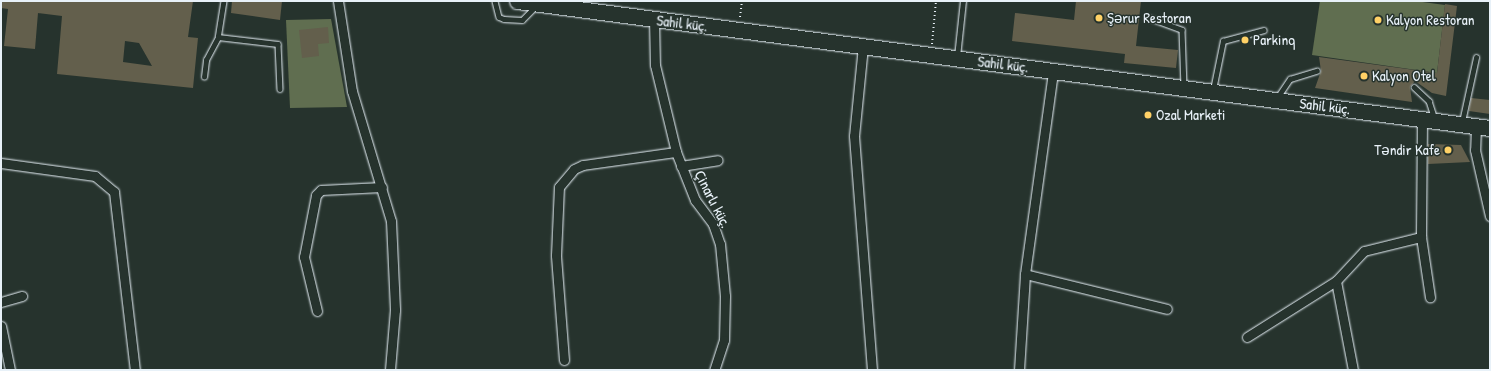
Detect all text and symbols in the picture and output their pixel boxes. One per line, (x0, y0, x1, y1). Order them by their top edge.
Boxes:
place label: Şərur Restoran (1107, 9, 1191, 27)
street label: Sahil küç. (656, 11, 708, 35)
place label: Kalyon Restoran (1386, 11, 1475, 29)
marker: Şərur Restoran (1094, 13, 1104, 23)
marker: Kalyon Restoran (1373, 15, 1383, 25)
place label: Parkinq (1253, 31, 1295, 49)
marker: Parkinq (1240, 35, 1250, 45)
street label: Sahil küç. (977, 52, 1029, 76)
place label: Kalyon Otel (1372, 67, 1436, 85)
marker: Kalyon Otel (1359, 71, 1369, 81)
street label: Sahil küç. (1299, 94, 1351, 118)
place label: Ozal Marketi (1156, 106, 1225, 124)
marker: Ozal Marketi (1143, 110, 1153, 120)
place label: Təndir Kafe (1374, 141, 1440, 159)
marker: Təndir Kafe (1443, 145, 1453, 155)
street label: Çinarlı küç. (691, 167, 735, 231)

